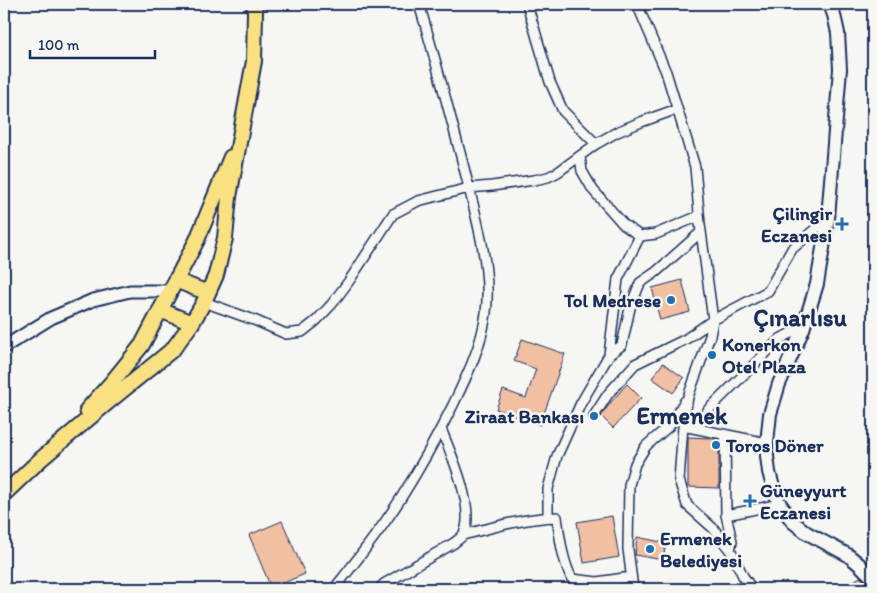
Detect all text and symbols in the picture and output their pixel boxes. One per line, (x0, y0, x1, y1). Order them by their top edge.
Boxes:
scale bar (30, 28, 155, 60)
text: 100 m (38, 36, 80, 54)
place label: Çilingir Eczanesi (761, 202, 832, 247)
marker: Çilingir Eczanesi (836, 218, 848, 230)
place label: Tol Medrese (563, 289, 661, 312)
marker: Tol Medrese (665, 294, 677, 306)
district label: Çınarlısu (753, 303, 848, 333)
place label: Konerkon Otel Plaza (722, 333, 806, 378)
marker: Konerkon Otel Plaza (706, 349, 718, 361)
district label: Ermenek (637, 401, 728, 430)
place label: Ziraat Bankası (465, 405, 584, 428)
marker: Ziraat Bankası (588, 410, 600, 422)
place label: Toros Döner (725, 434, 824, 457)
marker: Toros Döner (710, 439, 722, 451)
place label: Güneyyurt Eczanesi (760, 479, 847, 524)
marker: Güneyyurt Eczanesi (744, 495, 756, 507)
place label: Ermenek Belediyesi (660, 527, 742, 572)
marker: Ermenek Belediyesi (644, 543, 656, 555)

